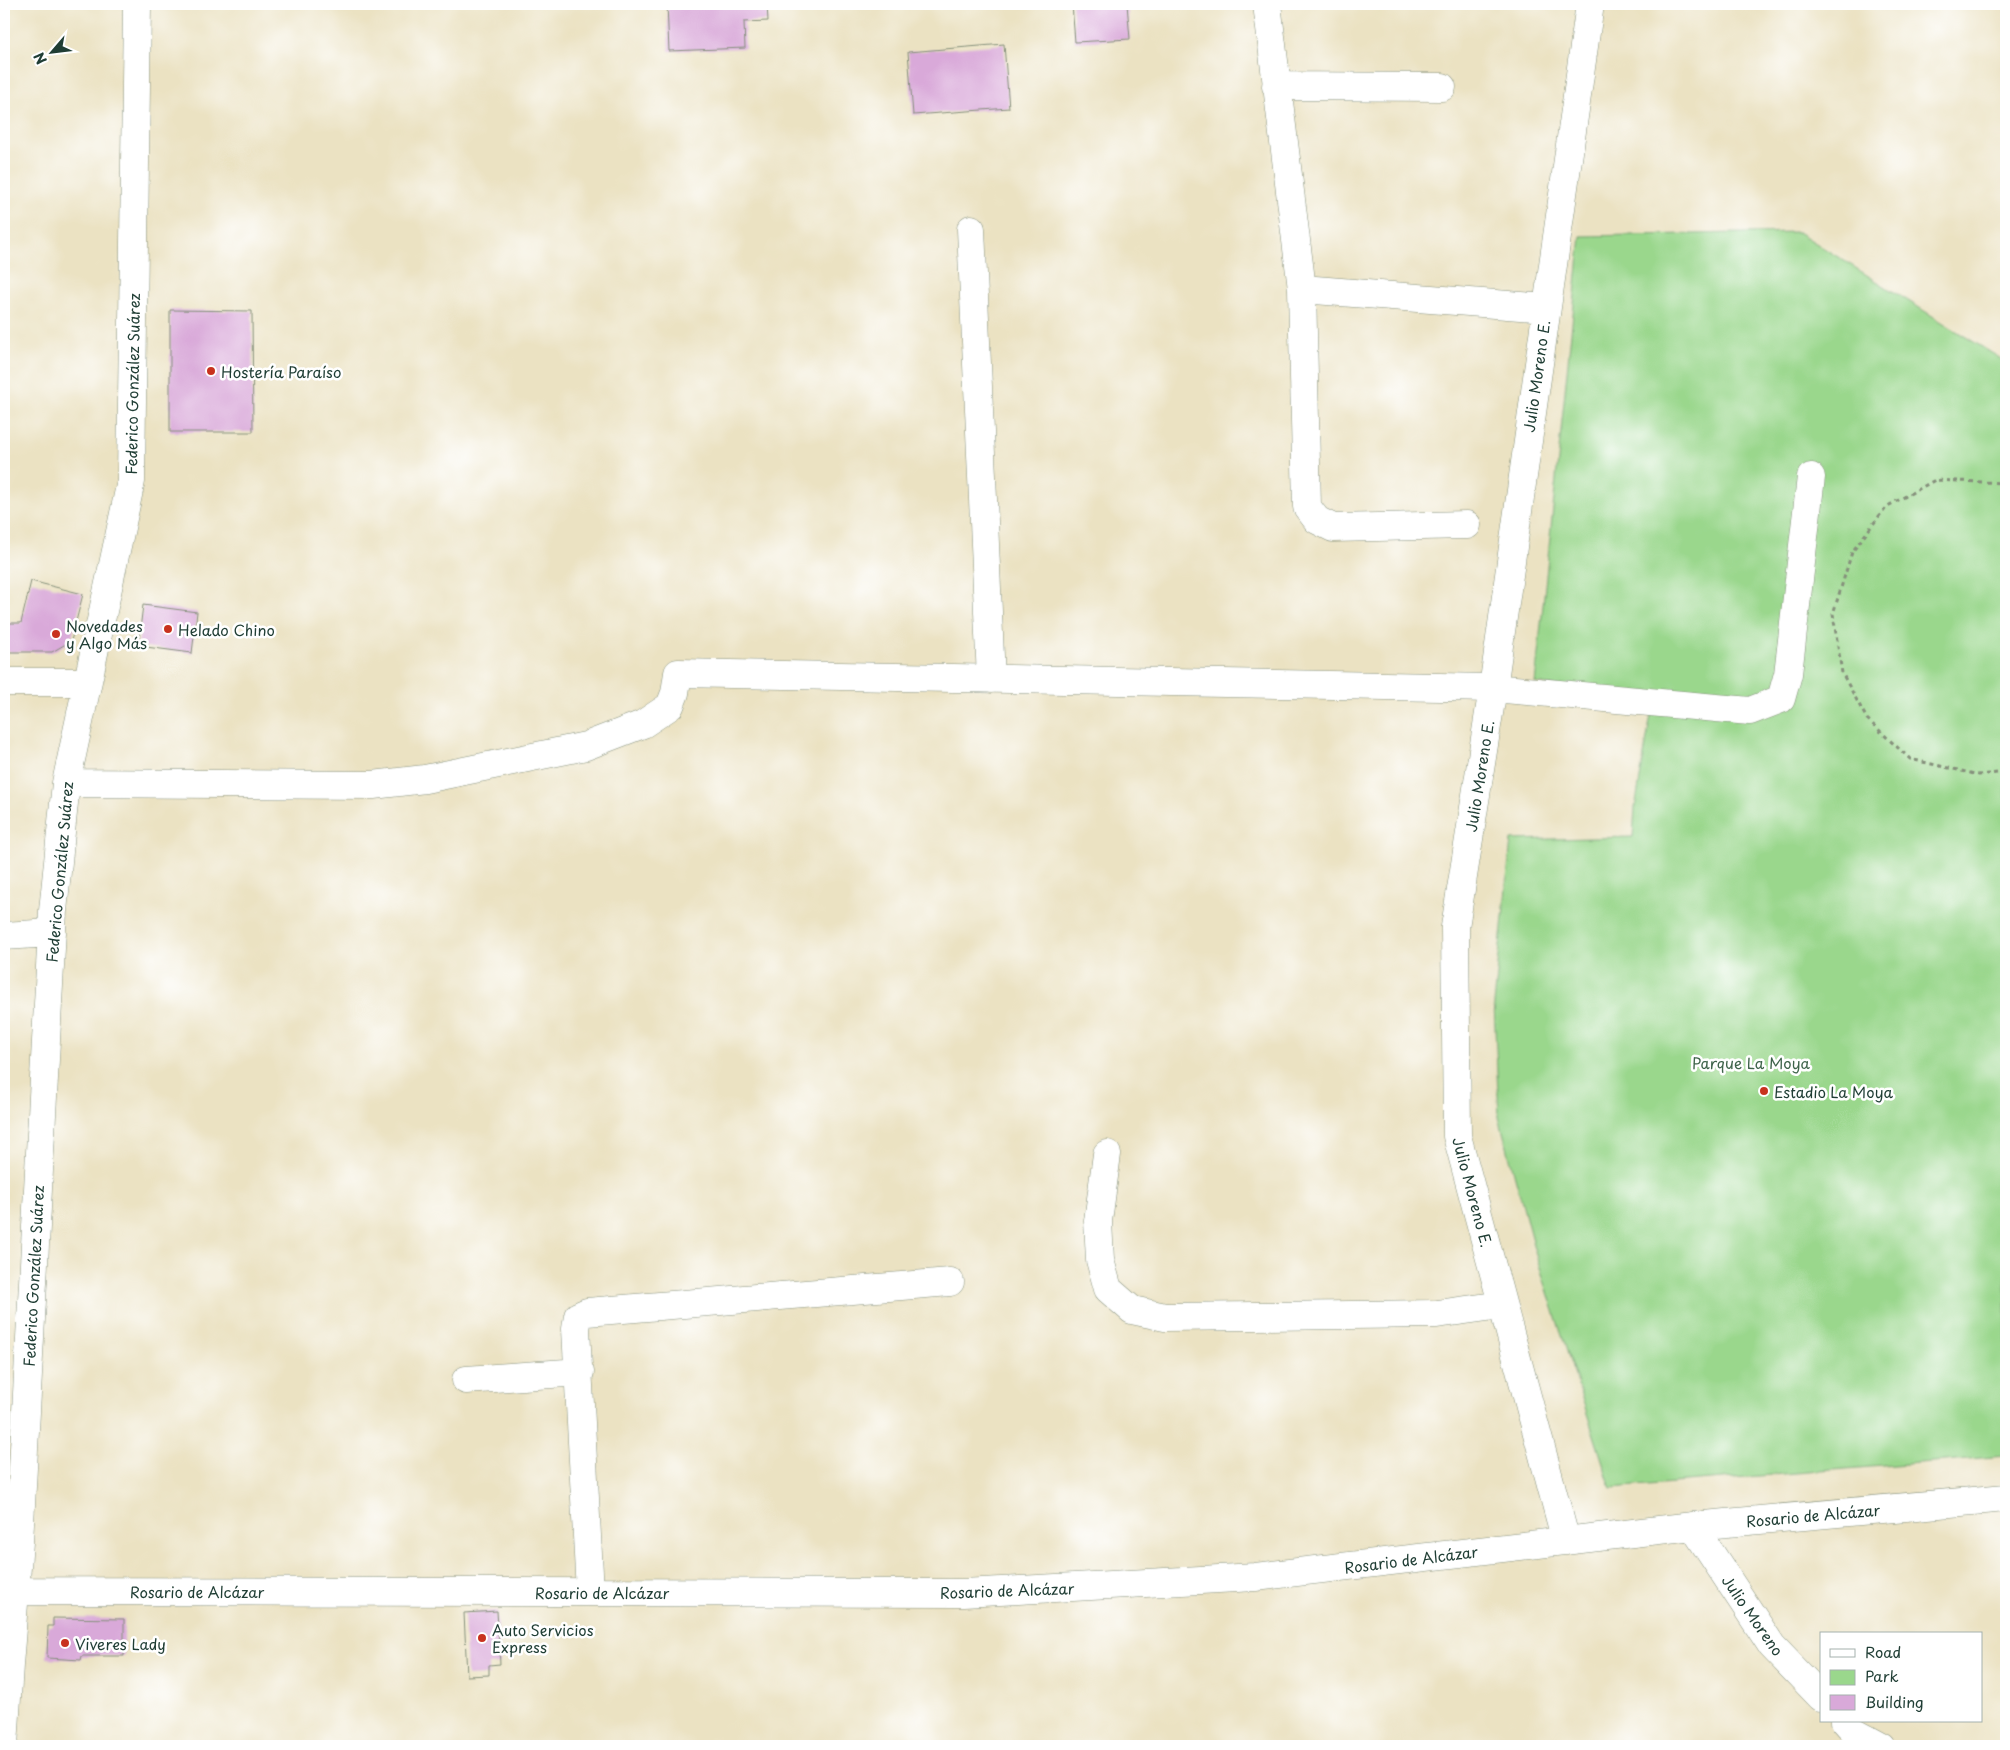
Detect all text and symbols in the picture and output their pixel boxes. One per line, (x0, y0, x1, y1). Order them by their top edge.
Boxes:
north arrow (28, 28, 78, 78)
text: N (28, 49, 52, 68)
street label: Federico González Suárez (119, 293, 145, 475)
street label: Julio Moreno E. (1517, 318, 1555, 434)
place label: Hostería Paraíso (221, 360, 341, 383)
marker: Hostería Paraíso (205, 365, 217, 377)
place label: Novedades y Algo Más (66, 614, 147, 654)
place label: Helado Chino (178, 618, 275, 641)
marker: Helado Chino (162, 623, 174, 635)
marker: Novedades y Algo Más (50, 628, 62, 640)
street label: Julio Moreno E. (1459, 718, 1499, 834)
street label: Federico González Suárez (40, 781, 78, 963)
park label: Parque La Moya (1692, 1051, 1811, 1074)
place label: Estadio La Moya (1774, 1080, 1894, 1103)
marker: Estadio La Moya (1758, 1085, 1770, 1097)
street label: Julio Moreno E. (1447, 1134, 1499, 1250)
street label: Federico González Suárez (17, 1185, 49, 1367)
street label: Rosario de Alcázar (1745, 1498, 1881, 1532)
street label: Rosario de Alcázar (1343, 1539, 1479, 1579)
street label: Julio Moreno (1717, 1570, 1789, 1660)
street label: Rosario de Alcázar (939, 1576, 1075, 1604)
street label: Rosario de Alcázar (130, 1580, 265, 1603)
street label: Rosario de Alcázar (535, 1581, 670, 1604)
place label: Auto Servicios Express (492, 1618, 594, 1658)
place label: Viveres Lady (75, 1632, 166, 1655)
marker: Auto Servicios Express (476, 1632, 488, 1644)
legend (1820, 1632, 1982, 1722)
marker: Viveres Lady (59, 1637, 71, 1649)
text: Road (1865, 1640, 1901, 1663)
text: Park (1865, 1664, 1899, 1687)
text: Building (1865, 1690, 1924, 1713)

